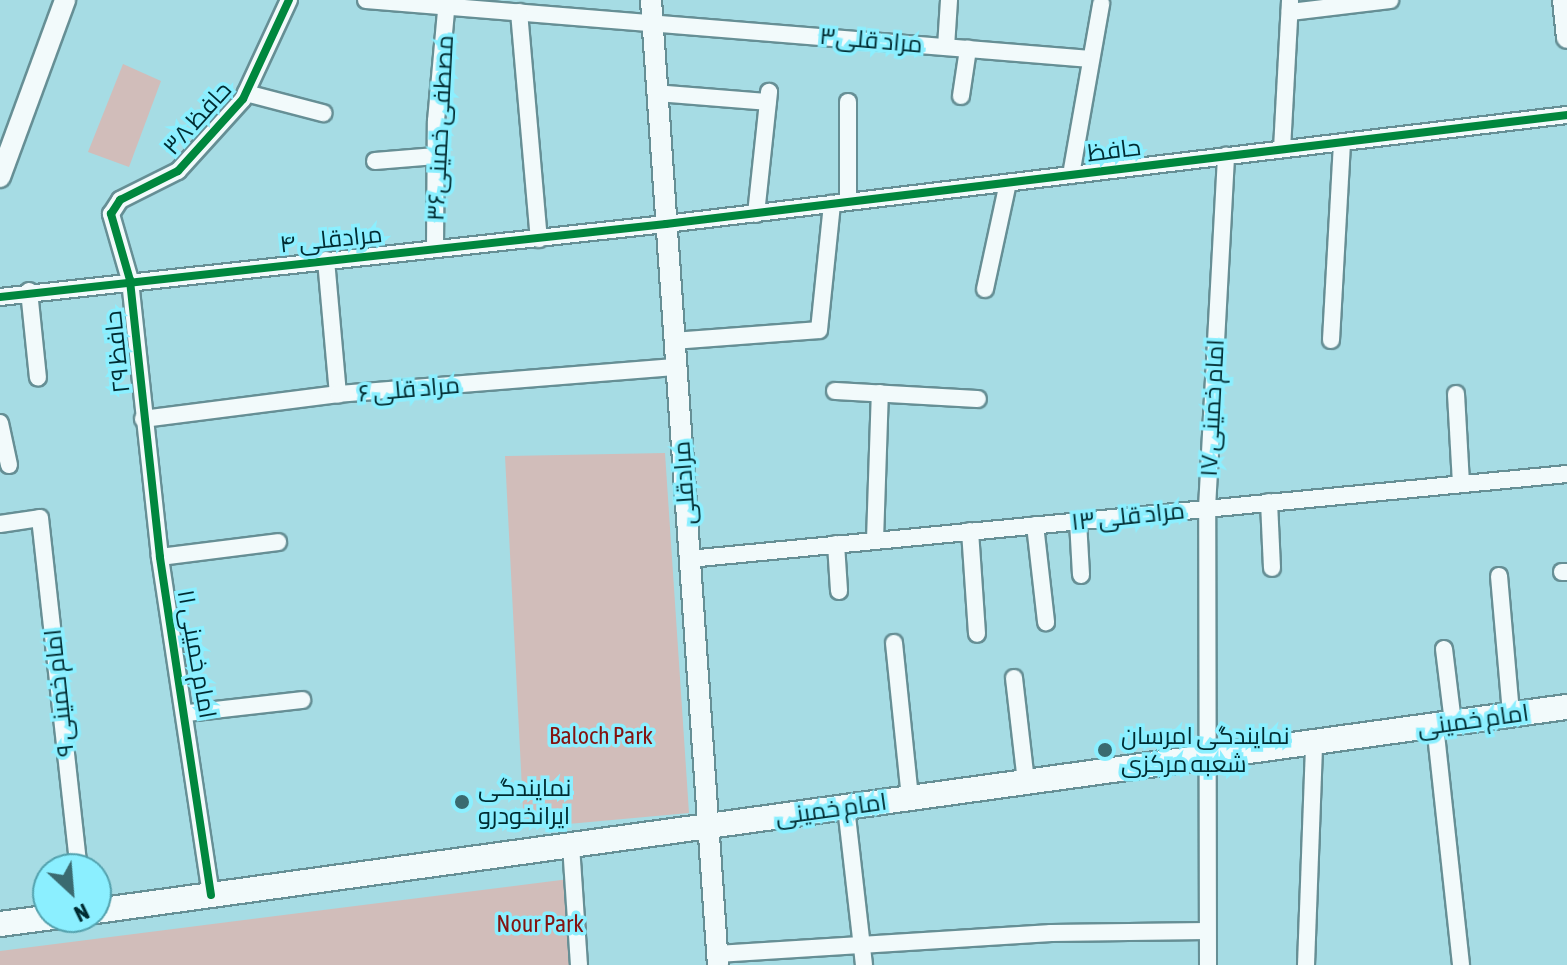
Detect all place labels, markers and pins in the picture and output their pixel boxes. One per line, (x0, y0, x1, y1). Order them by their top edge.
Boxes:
place label: نمایندگی امرسان شعبه مرکزی (1121, 722, 1290, 778)
marker: نمایندگی امرسان شعبه مرکزی (1096, 741, 1114, 759)
place label: نمایندگی ایرانخودرو (478, 774, 571, 830)
marker: نمایندگی ایرانخودرو (453, 793, 471, 811)

